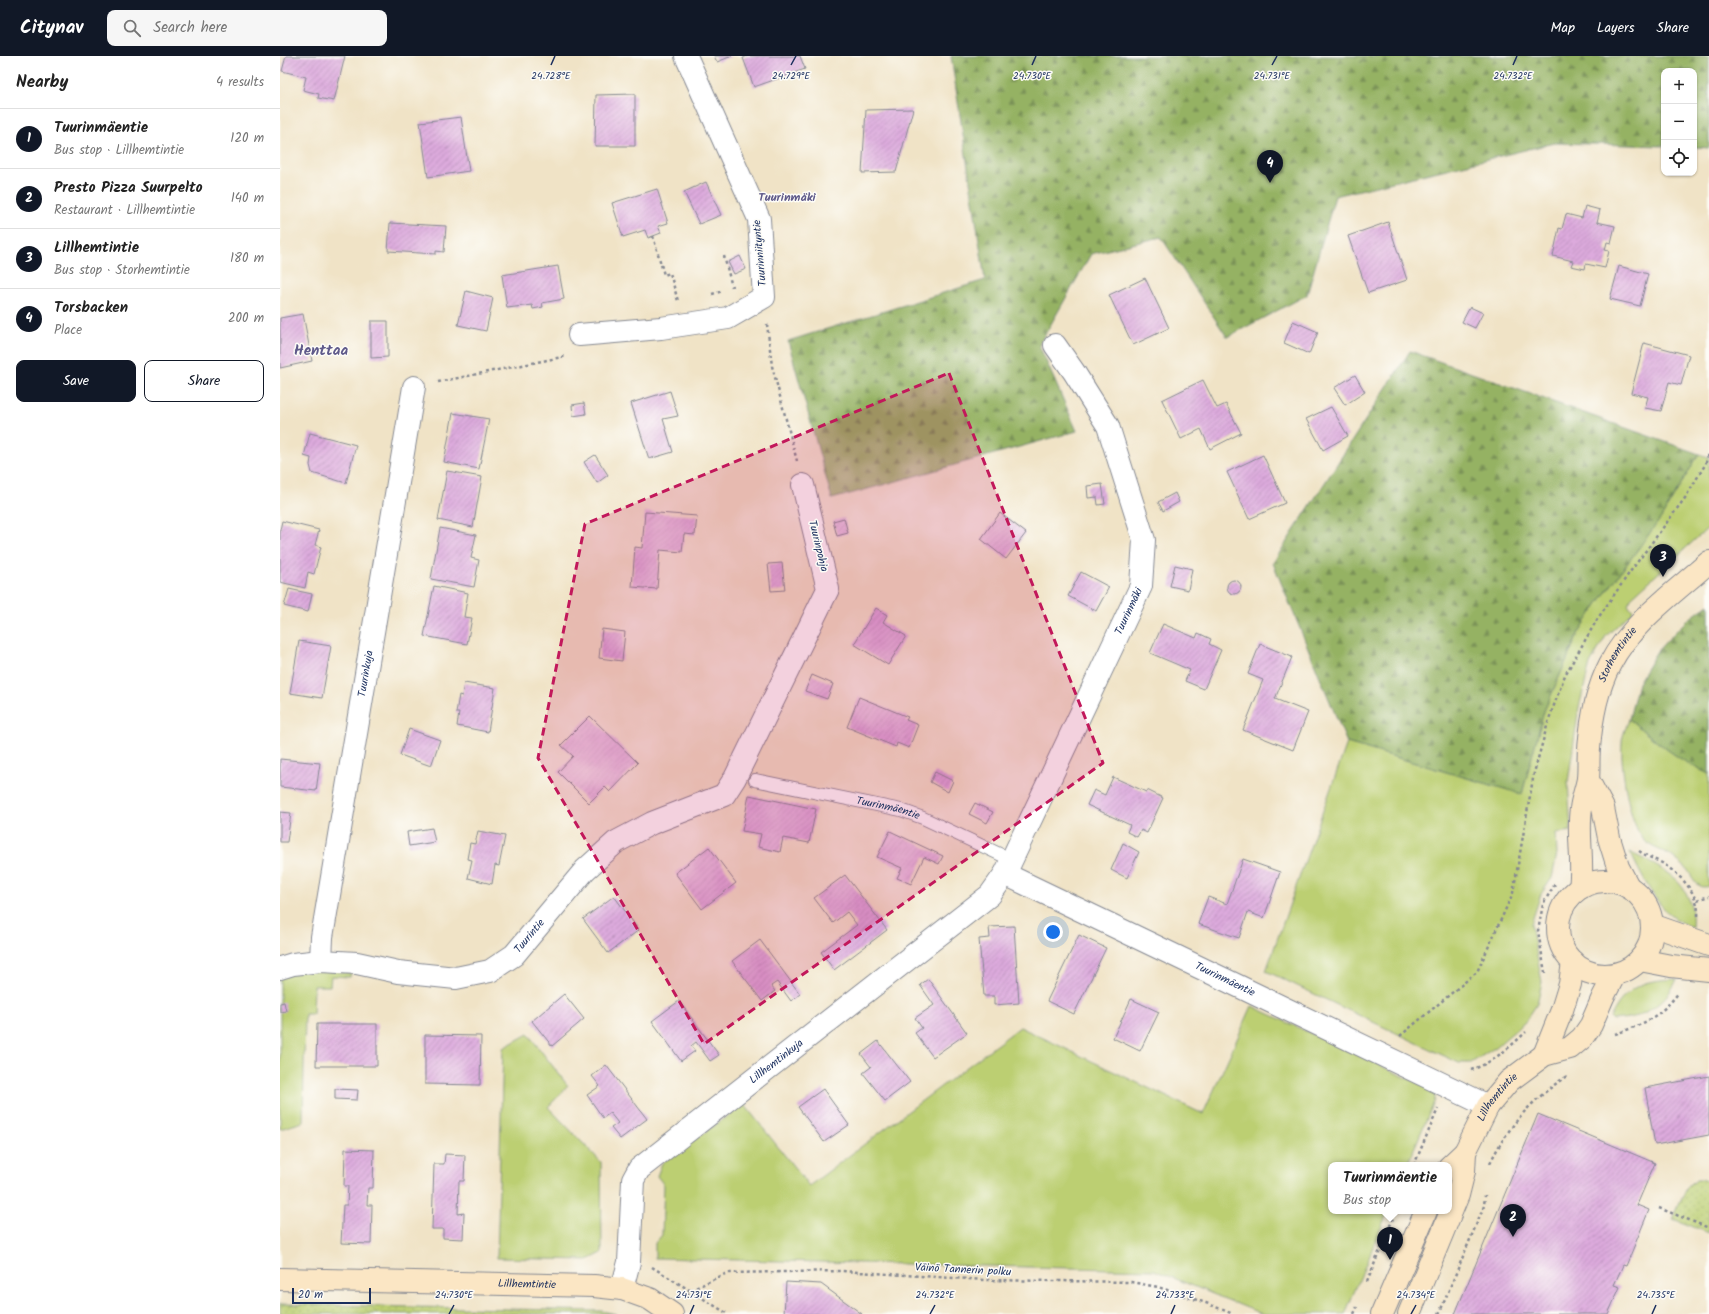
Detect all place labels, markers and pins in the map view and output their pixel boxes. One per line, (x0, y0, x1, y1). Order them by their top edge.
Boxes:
pin: 4 (1257, 150, 1283, 183)
pin: 3 (1650, 544, 1676, 577)
pin: 2 (1500, 1204, 1526, 1237)
pin: 1 (1377, 1227, 1403, 1260)

